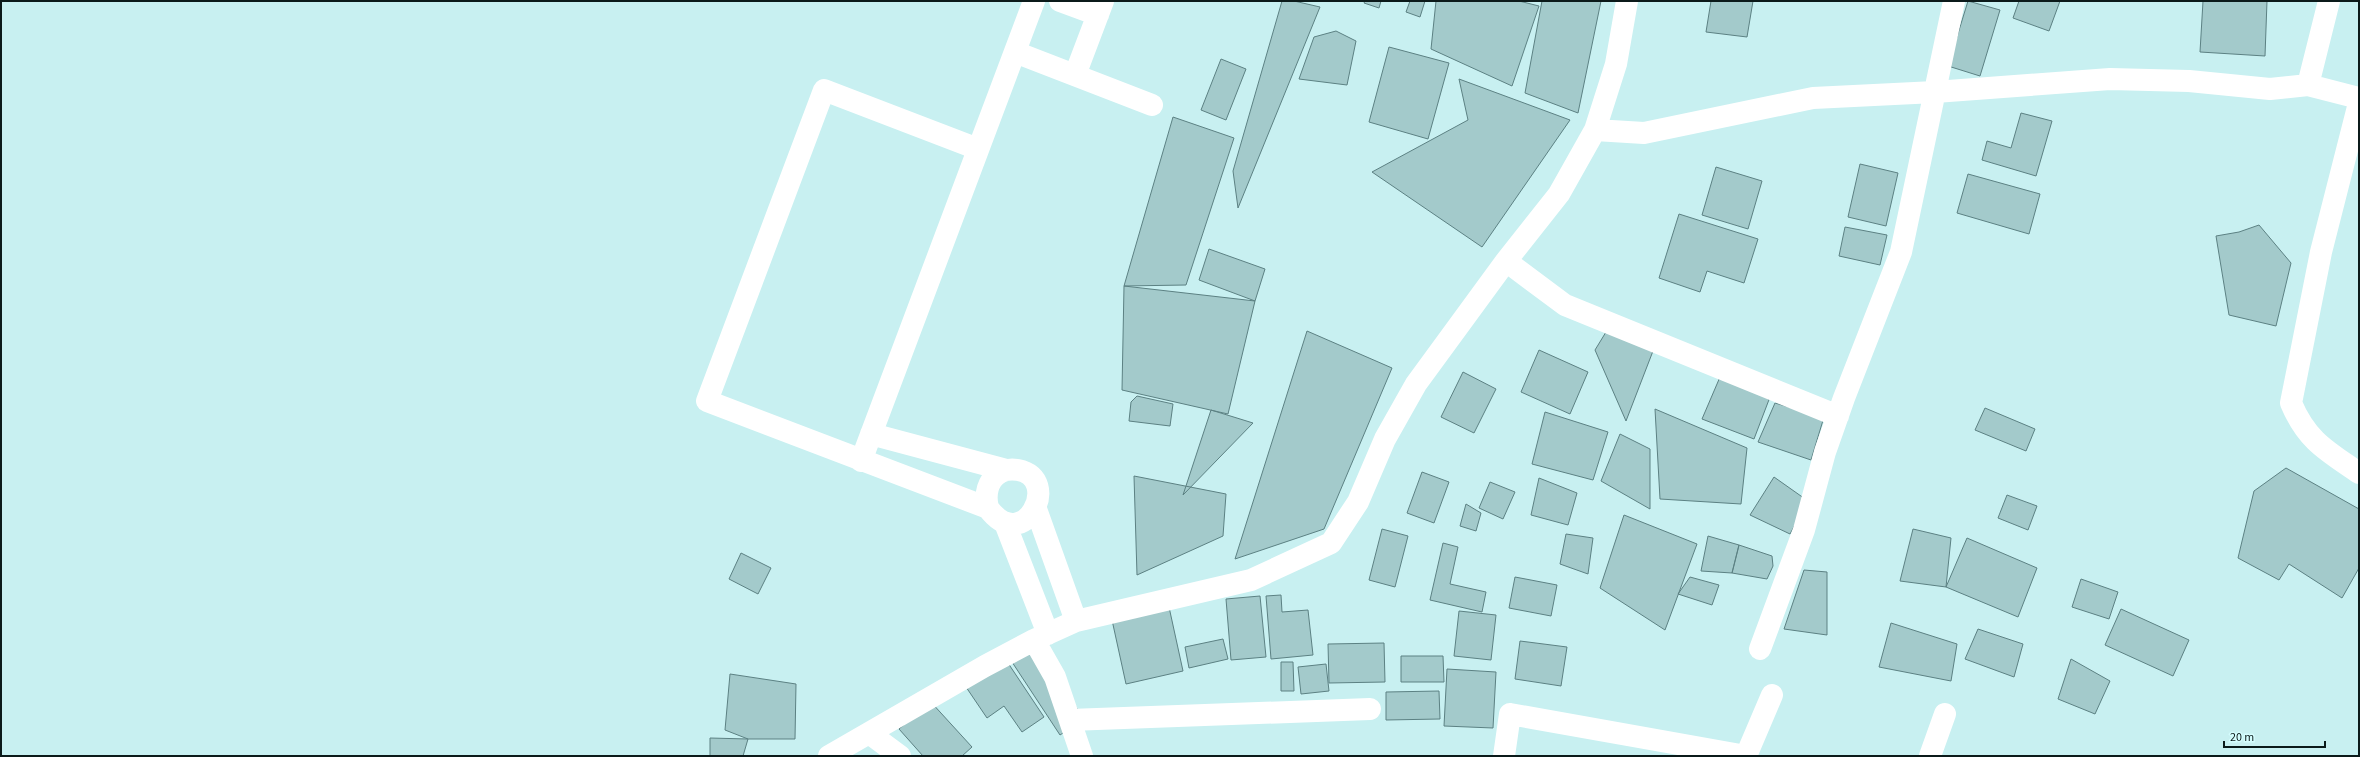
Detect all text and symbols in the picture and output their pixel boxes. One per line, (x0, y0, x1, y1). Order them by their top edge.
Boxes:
scale bar (2224, 723, 2325, 749)
text: 20 m (2230, 729, 2254, 746)

